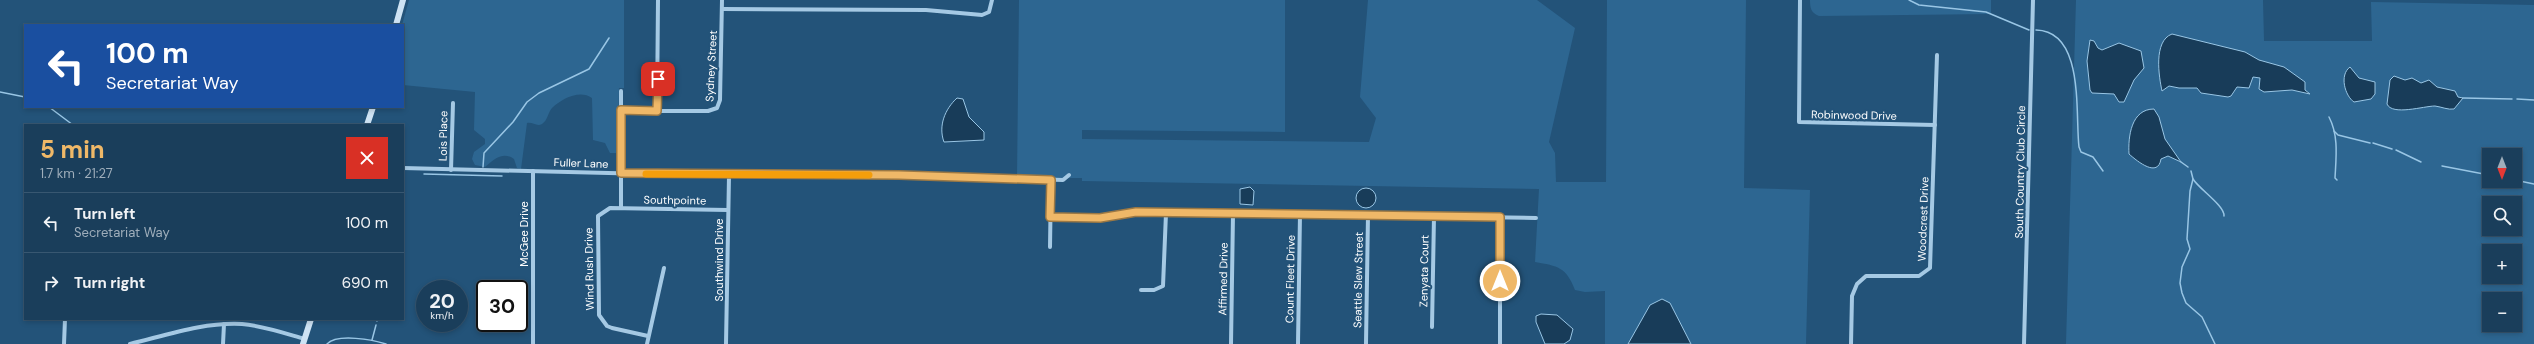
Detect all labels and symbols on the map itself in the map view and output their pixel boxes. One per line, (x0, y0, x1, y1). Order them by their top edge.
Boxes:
street label: Sydney Street (702, 30, 720, 102)
pin (641, 62, 675, 96)
street label: South Country Club Circle (2012, 105, 2028, 239)
street label: Robinwood Drive (1811, 107, 1897, 123)
street label: Lois Place (436, 111, 450, 161)
north arrow (2482, 148, 2522, 188)
street label: Fuller Lane (553, 155, 609, 171)
street label: Woodcrest Drive (1915, 176, 1931, 262)
street label: Southpointe (644, 192, 706, 208)
street label: McGee Drive (517, 201, 531, 267)
street label: Southwind Drive (712, 218, 726, 302)
street label: Wind Rush Drive (581, 227, 597, 311)
street label: Seattle Slew Street (1350, 232, 1366, 328)
street label: Count Fleet Drive (1282, 235, 1298, 323)
street label: Zenyata Court (1416, 235, 1432, 307)
street label: Affirmed Drive (1215, 242, 1231, 316)
position arrow (1479, 260, 1521, 302)
speed limit sign: 30 (476, 280, 528, 332)

